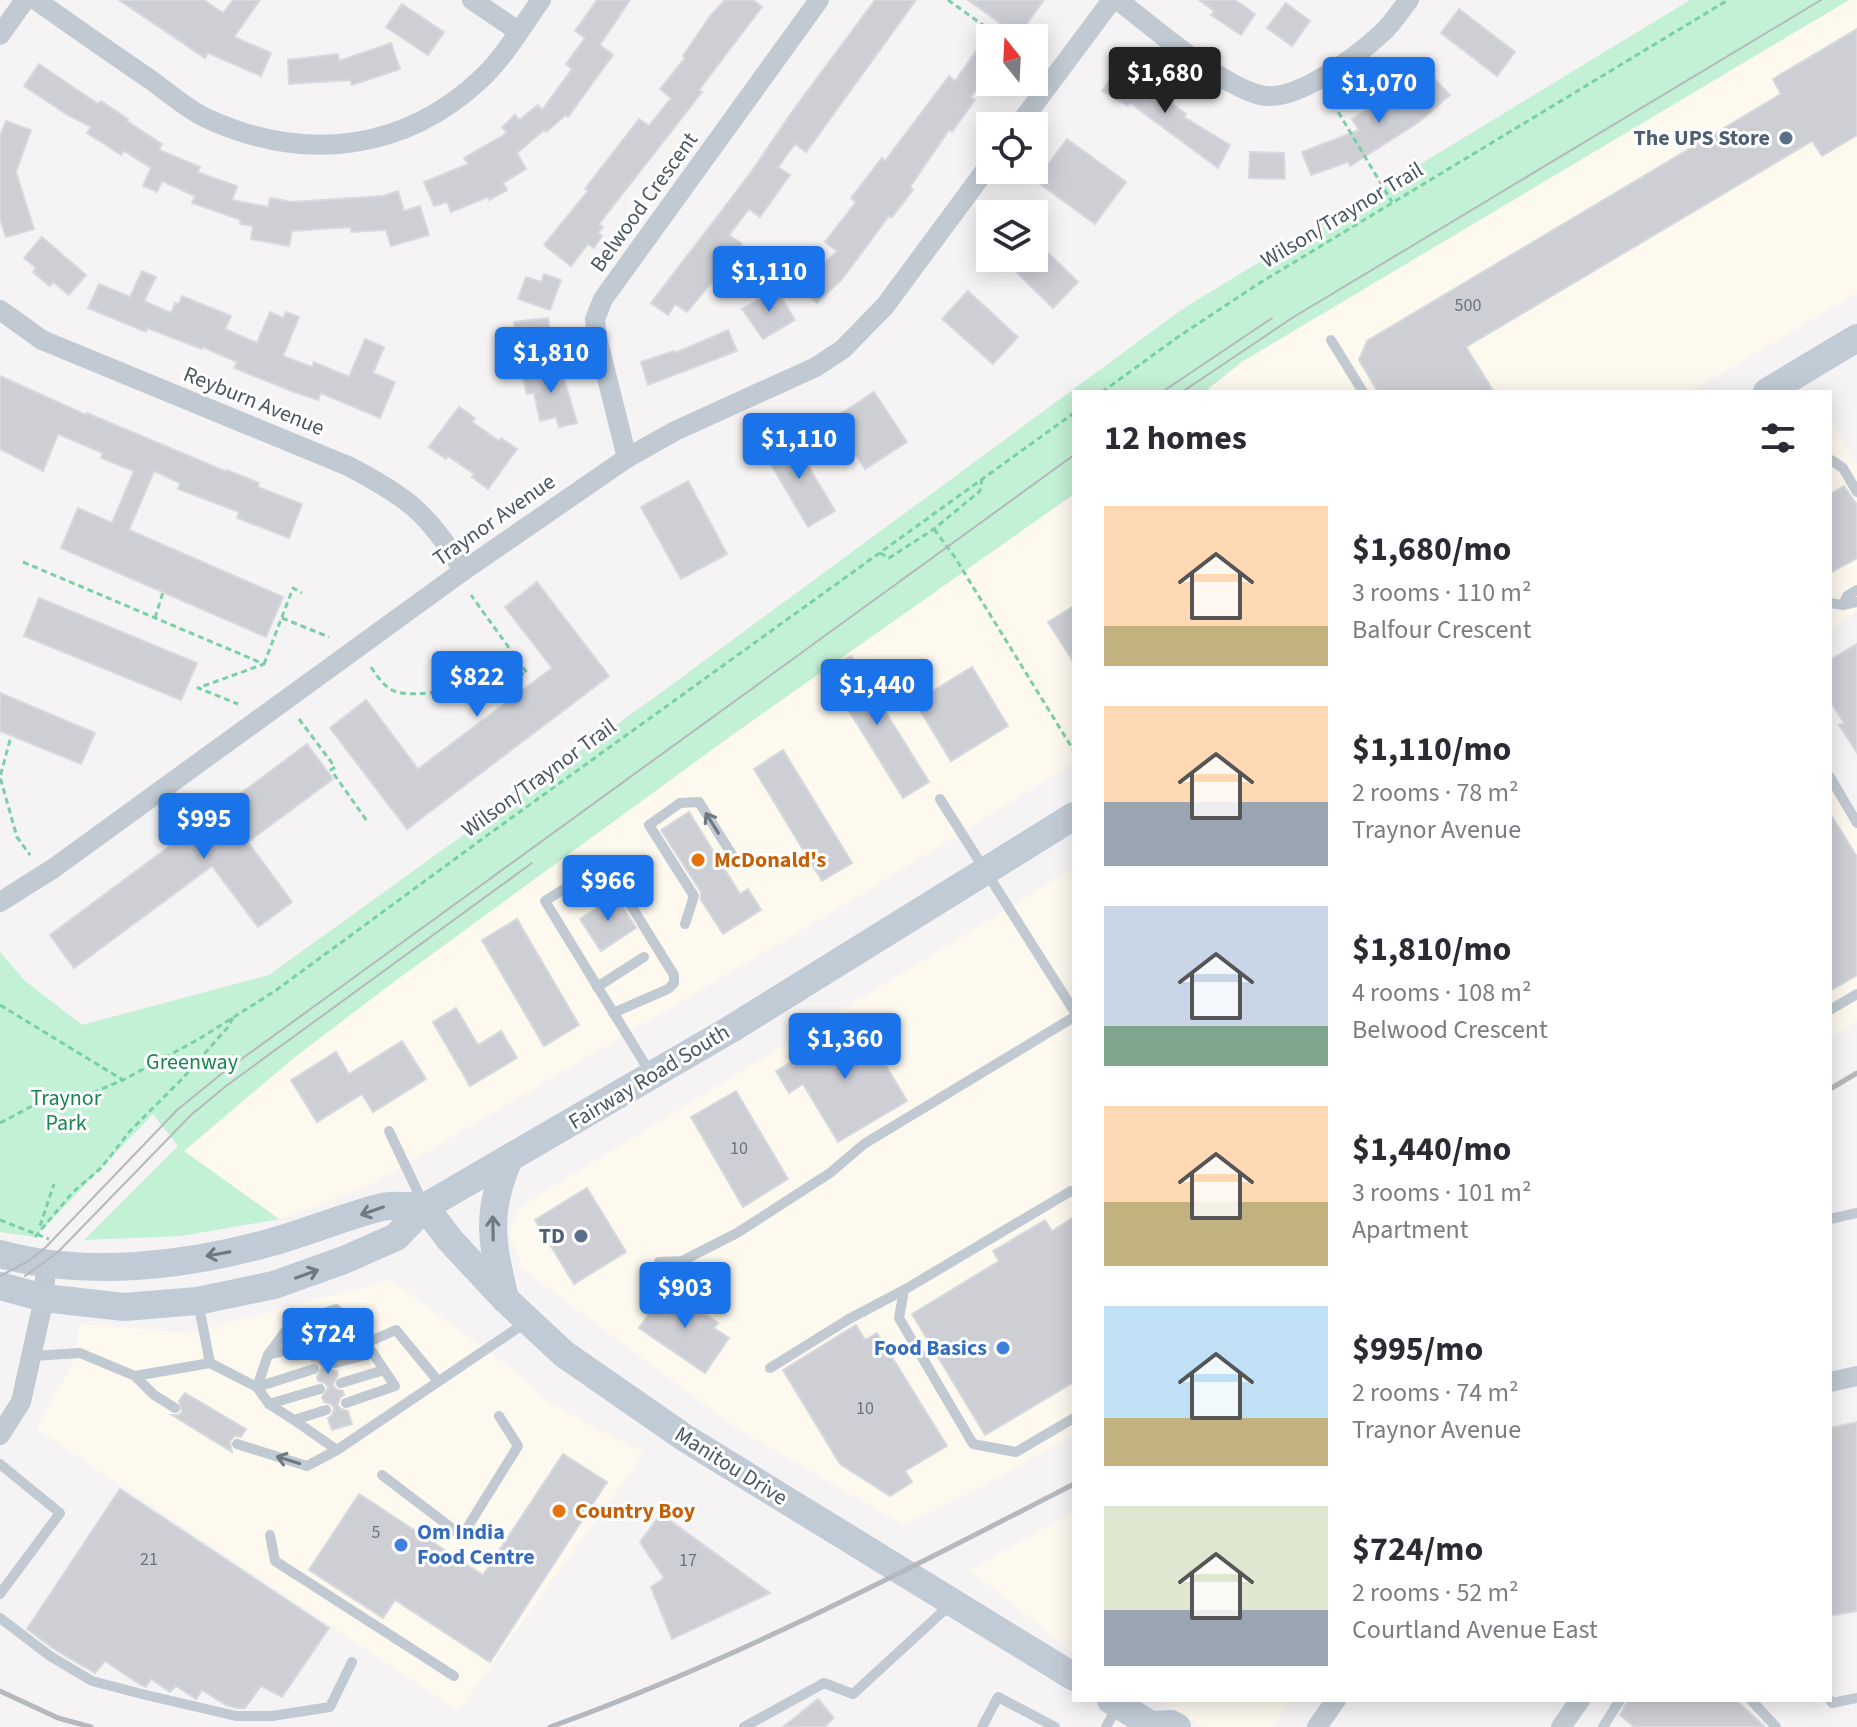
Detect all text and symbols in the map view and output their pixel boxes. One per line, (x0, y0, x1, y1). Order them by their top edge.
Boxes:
north arrow (976, 24, 1048, 96)
map controls (976, 24, 1048, 272)
pin: $1,680 (1100, 47, 1230, 115)
text: $1,680 (1127, 54, 1203, 91)
pin: $1,070 (1314, 57, 1444, 125)
text: $1,070 (1341, 64, 1417, 101)
button: locate (976, 112, 1048, 184)
place label: The UPS Store (1633, 122, 1770, 154)
street label: Belwood Crescent (582, 125, 706, 278)
marker: The UPS Store (1777, 129, 1795, 147)
street label: Wilson/Traynor Trail (1255, 154, 1429, 276)
button: layers (976, 200, 1048, 272)
pin: $1,110 (704, 246, 834, 314)
text: $1,110 (731, 253, 807, 290)
house number: 500 (1455, 293, 1481, 318)
pin: $1,810 (486, 327, 616, 395)
text: $1,810 (513, 334, 589, 371)
street label: Reyburn Avenue (179, 358, 329, 444)
pin: $1,110 (734, 413, 864, 481)
text: 12 homes (1104, 414, 1247, 463)
icon: filters (1756, 416, 1800, 460)
text: $1,110 (761, 420, 837, 457)
street label: Traynor Avenue (426, 466, 562, 574)
text: $1,680/mo (1352, 525, 1512, 574)
icon: home (1168, 538, 1264, 634)
text: 3 rooms · 110 m² (1352, 574, 1531, 611)
text: Balfour Crescent (1352, 611, 1531, 648)
pin: $822 (430, 651, 524, 719)
text: $822 (450, 658, 504, 695)
pin: $1,440 (812, 659, 942, 727)
text: $1,440 (839, 666, 915, 703)
street label: Wilson/Traynor Trail (455, 711, 623, 845)
text: $1,110/mo (1352, 725, 1512, 774)
icon: home (1168, 738, 1264, 834)
text: 2 rooms · 78 m² (1352, 774, 1519, 811)
pin: $995 (157, 793, 251, 861)
text: $995 (177, 800, 231, 837)
text: Traynor Avenue (1352, 811, 1521, 848)
one-way arrow (704, 812, 720, 835)
place label: McDonald's (714, 844, 826, 876)
marker: McDonald's (689, 851, 707, 869)
pin: $966 (561, 855, 655, 923)
text: $966 (581, 862, 635, 899)
text: $1,810/mo (1352, 925, 1512, 974)
icon: home (1168, 938, 1264, 1034)
text: 4 rooms · 108 m² (1352, 974, 1531, 1011)
text: Belwood Crescent (1352, 1011, 1548, 1048)
pin: $1,360 (780, 1013, 910, 1081)
street label: Fairway Road South (562, 1016, 736, 1138)
text: $1,360 (807, 1020, 883, 1057)
park label: Greenway (146, 1046, 239, 1078)
park label: Traynor Park (31, 1082, 102, 1139)
text: $1,440/mo (1352, 1125, 1512, 1174)
house number: 10 (730, 1136, 748, 1161)
icon: home (1168, 1138, 1264, 1234)
text: 3 rooms · 101 m² (1352, 1174, 1531, 1211)
one-way arrow (359, 1204, 384, 1219)
text: Apartment (1352, 1211, 1469, 1248)
one-way arrow (485, 1215, 501, 1242)
place label: TD (539, 1220, 565, 1252)
marker: TD (572, 1227, 590, 1245)
one-way arrow (206, 1248, 231, 1263)
pin: $903 (638, 1262, 732, 1330)
one-way arrow (294, 1265, 319, 1280)
text: $903 (658, 1269, 712, 1306)
pin: $724 (281, 1308, 375, 1376)
text: $724 (301, 1315, 355, 1352)
text: $995/mo (1352, 1325, 1483, 1374)
place label: Food Basics (874, 1332, 987, 1364)
icon: home (1168, 1338, 1264, 1434)
marker: Food Basics (994, 1339, 1012, 1357)
text: 2 rooms · 74 m² (1352, 1374, 1519, 1411)
house number: 10 (856, 1396, 874, 1421)
text: Traynor Avenue (1352, 1411, 1521, 1448)
street label: Manitou Drive (668, 1419, 794, 1513)
one-way arrow (276, 1452, 301, 1466)
place label: Country Boy (575, 1495, 696, 1527)
marker: Country Boy (550, 1502, 568, 1520)
place label: Om India Food Centre (417, 1516, 535, 1573)
house number: 5 (372, 1520, 381, 1545)
text: $724/mo (1352, 1525, 1483, 1574)
marker: Om India Food Centre (392, 1536, 410, 1554)
icon: home (1168, 1538, 1264, 1634)
house number: 21 (140, 1547, 158, 1572)
house number: 17 (679, 1548, 697, 1573)
text: 2 rooms · 52 m² (1352, 1574, 1519, 1611)
text: Courtland Avenue East (1352, 1611, 1598, 1648)

